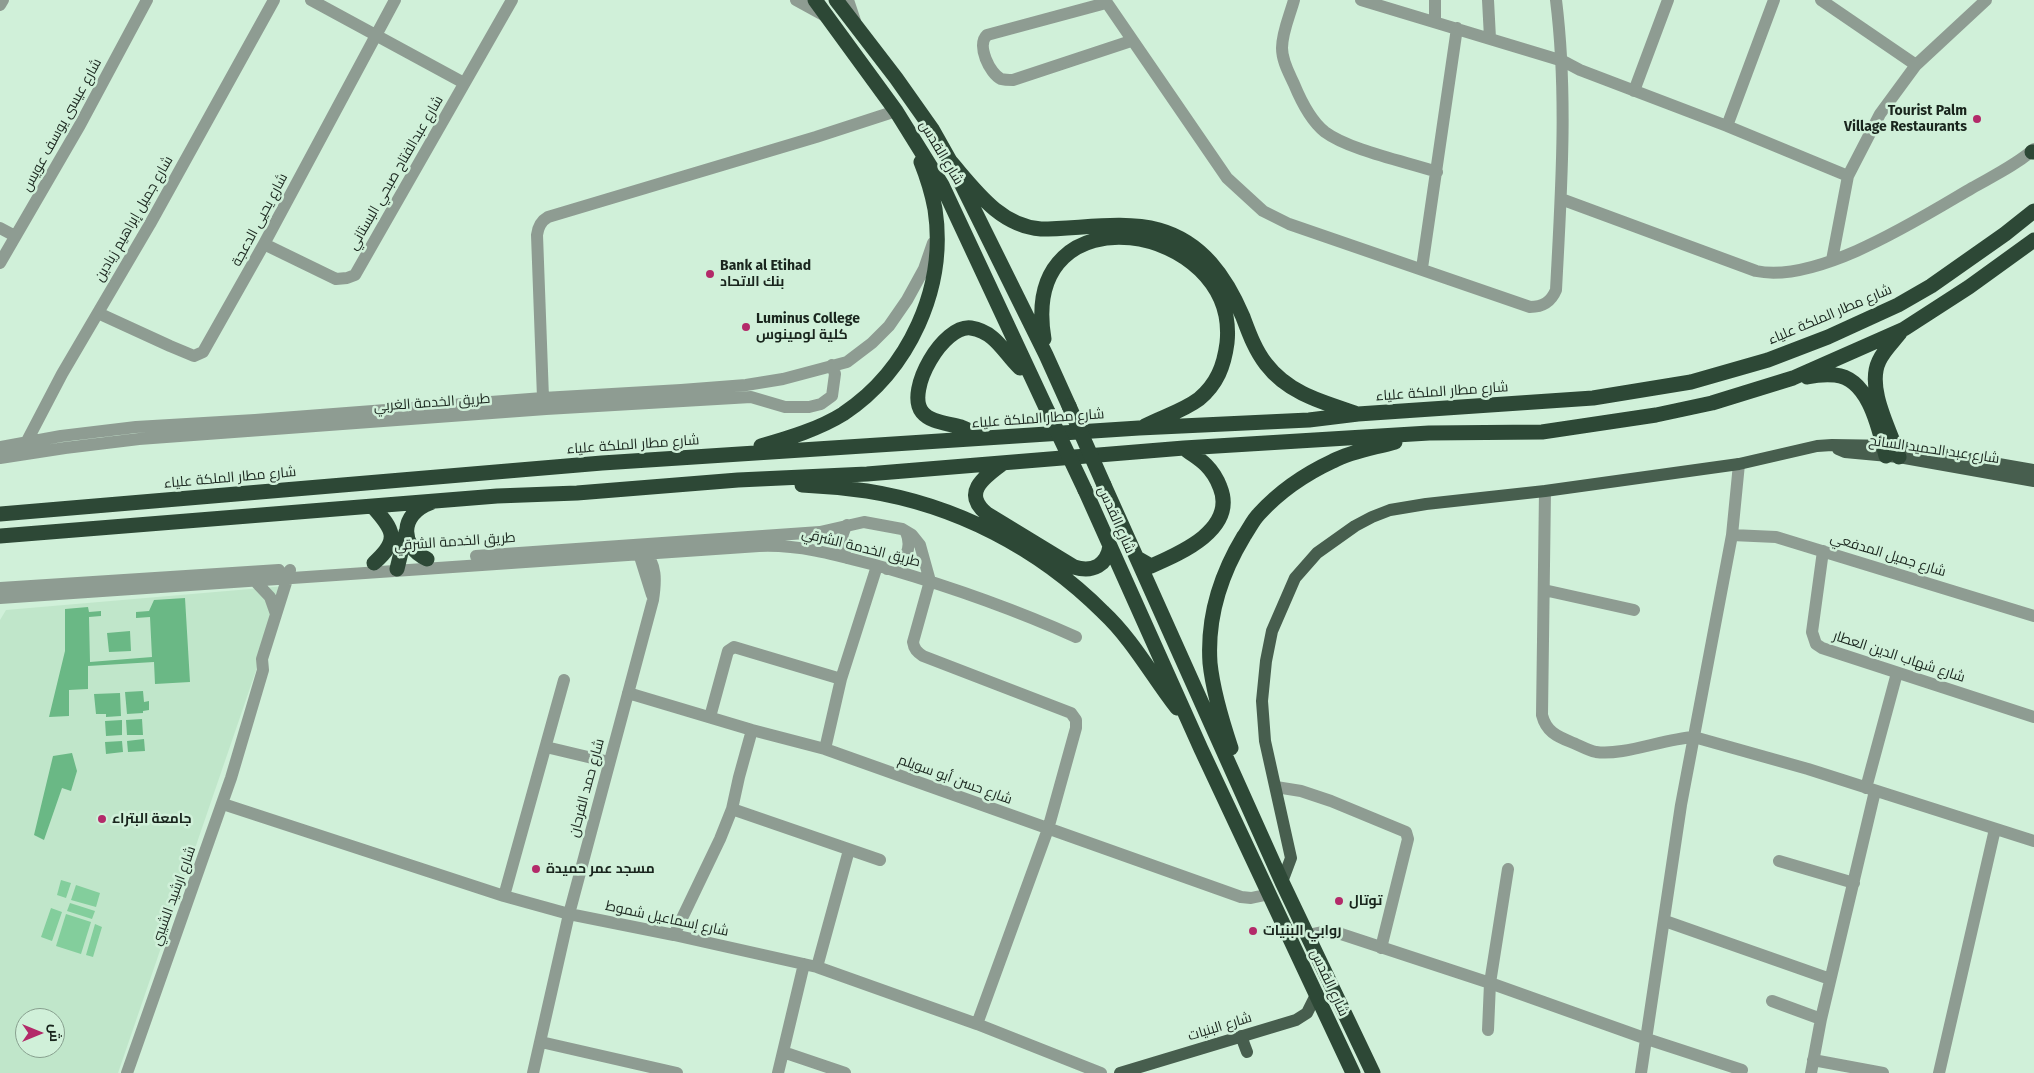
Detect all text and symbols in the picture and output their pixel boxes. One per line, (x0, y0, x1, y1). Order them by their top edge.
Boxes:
street label: شارع عيسى يوسف عويس (18, 56, 106, 194)
street label: شارع عبدالفتاح صبحي البستاني (345, 93, 447, 253)
place label: Tourist Palm Village Restaurants (1844, 103, 1967, 136)
marker: Tourist Palm Village Restaurants (1971, 113, 1983, 125)
street label: شارع القدس (915, 118, 967, 188)
street label: شارع جميل إبراهيم زيادين (91, 153, 177, 285)
street label: شارع يحيى الدعجة (228, 171, 292, 269)
place label: Bank al Etihad بنك الاتحاد (720, 258, 811, 290)
marker: Bank al Etihad بنك الاتحاد (704, 268, 716, 280)
street label: شارع مطار الملكة علياء (1766, 281, 1894, 349)
place label: Luminus College كلية لومينوس (756, 311, 860, 344)
marker: Luminus College كلية لومينوس (740, 321, 752, 333)
street label: شارع مطار الملكة علياء (1375, 379, 1509, 405)
street label: طريق الخدمة الغربي (373, 391, 491, 415)
street label: شارع مطار الملكة علياء (971, 406, 1105, 432)
street label: شارع مطار الملكة علياء (566, 432, 700, 458)
street label: شارع عبد الحميد السائح (1868, 433, 2000, 467)
street label: شارع مطار الملكة علياء (163, 464, 297, 492)
street label: شارع القدس (1094, 484, 1138, 556)
street label: طريق الخدمة الشرقي (800, 525, 922, 571)
street label: طريق الخدمة الشرقي (394, 529, 516, 555)
street label: شارع جميل المدفعي (1828, 529, 1948, 581)
street label: شارع شهاب الدين العطار (1831, 628, 1967, 686)
street label: شارع حمد الفرحان (566, 737, 608, 839)
street label: شارع حسن أبو سويلم (896, 752, 1014, 808)
place label: جامعة البتراء (112, 811, 192, 827)
marker: جامعة البتراء (96, 813, 108, 825)
street label: شارع ارشيد الشيبي (148, 844, 200, 948)
place label: مسجد عمر حميدة (546, 861, 655, 877)
marker: مسجد عمر حميدة (530, 863, 542, 875)
place label: توتال (1349, 893, 1382, 909)
marker: توتال (1333, 895, 1345, 907)
street label: شارع إسماعيل شموط (604, 898, 730, 940)
place label: روابي البنيات (1263, 923, 1342, 939)
marker: روابي البنيات (1247, 925, 1259, 937)
street label: شارع القدس (1306, 947, 1352, 1019)
north arrow (15, 1008, 65, 1058)
street label: شارع البنيات (1186, 1009, 1254, 1045)
text: ش (46, 1024, 63, 1042)

